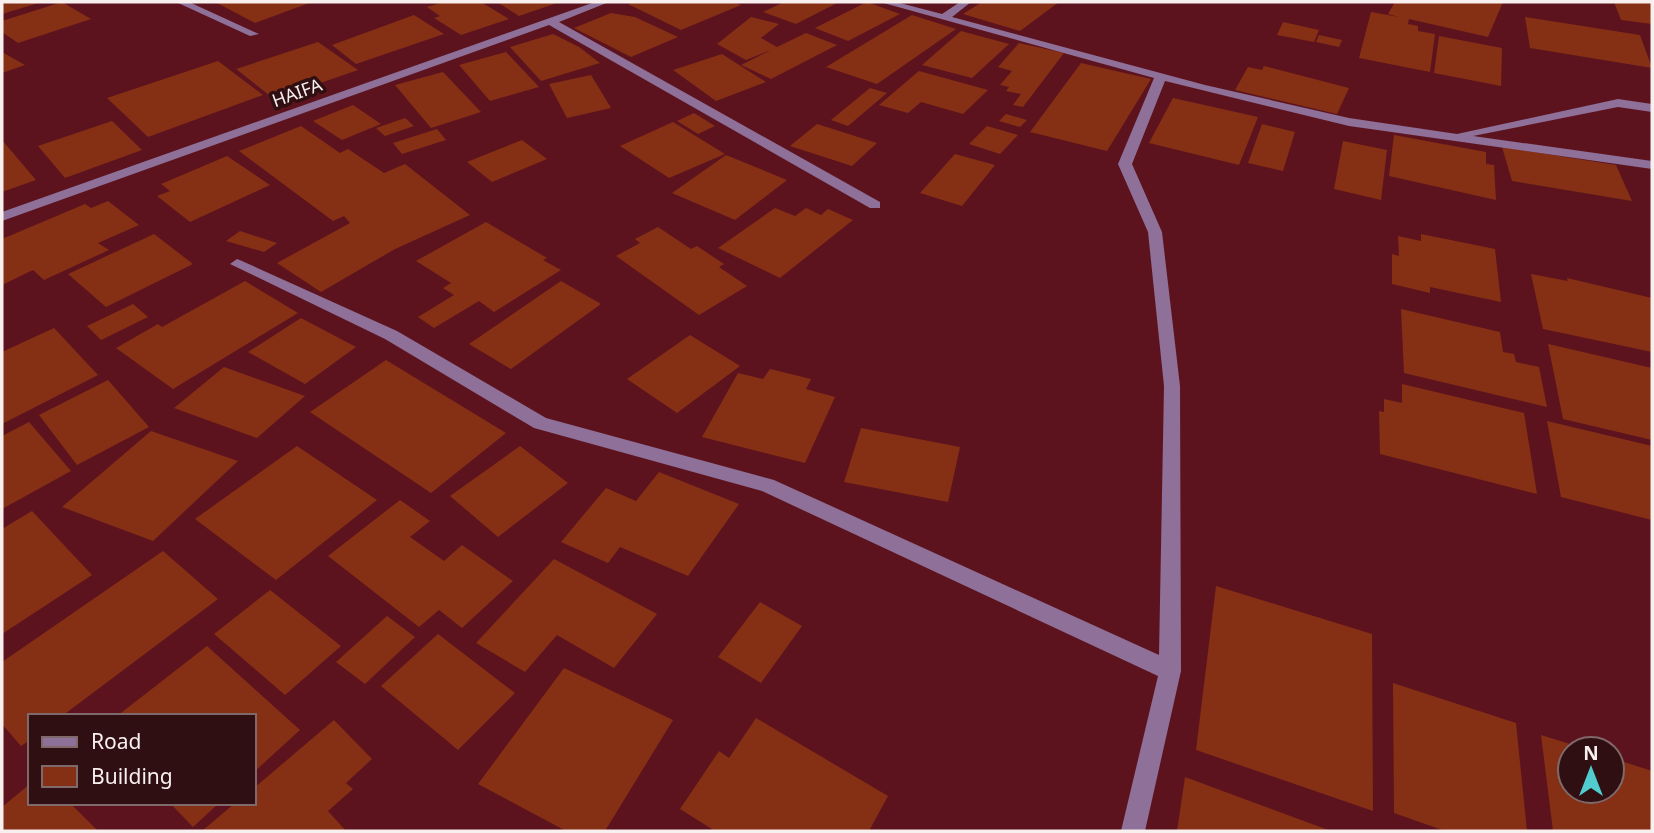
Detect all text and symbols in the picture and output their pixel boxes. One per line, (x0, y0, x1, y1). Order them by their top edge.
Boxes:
street label: HAIFA (268, 72, 325, 112)
legend (28, 714, 256, 805)
text: Road (91, 727, 141, 755)
north arrow (1556, 735, 1626, 805)
text: N (1583, 740, 1599, 766)
text: Building (91, 762, 173, 790)

